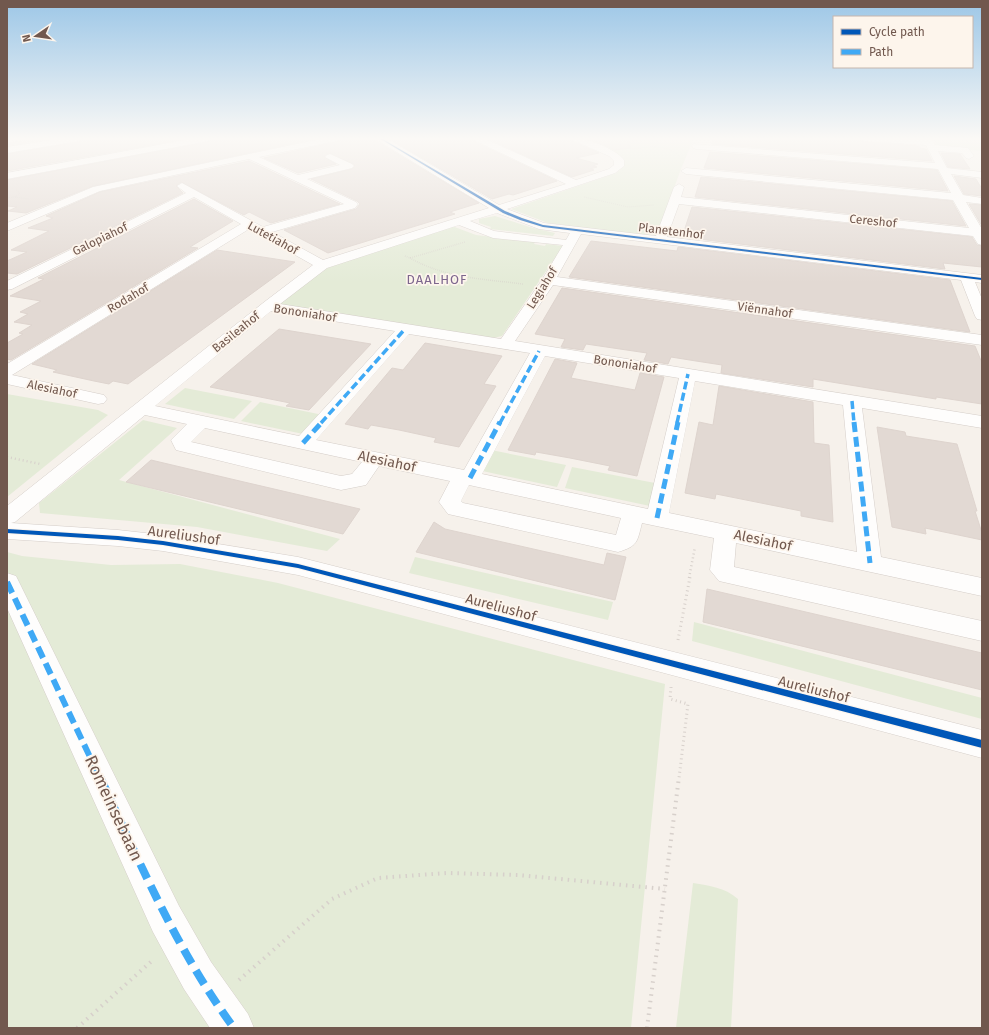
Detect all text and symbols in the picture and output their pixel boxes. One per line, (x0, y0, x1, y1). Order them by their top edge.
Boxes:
north arrow (16, 16, 56, 56)
legend (833, 16, 973, 68)
text: Cycle path (869, 25, 925, 39)
text: N (20, 33, 34, 43)
text: Path (869, 45, 893, 59)
street label: Cereshof (849, 212, 898, 231)
street label: Lutetiahof (245, 218, 302, 258)
street label: Galopiahof (70, 219, 131, 258)
street label: Planetenhof (637, 220, 706, 242)
street label: Legiahof (524, 264, 561, 311)
district label: DAALHOF (407, 272, 467, 287)
street label: Rodahof (105, 280, 152, 316)
street label: Viënnahof (737, 299, 794, 321)
street label: Bononiahof (273, 301, 338, 325)
street label: Basileahof (209, 308, 263, 355)
street label: Bononiahof (593, 352, 658, 376)
street label: Alesiahof (26, 377, 79, 401)
street label: Alesiahof (356, 447, 419, 476)
street label: Aureliushof (147, 522, 222, 549)
street label: Alesiahof (732, 526, 795, 555)
street label: Aureliushof (464, 590, 539, 625)
street label: Aureliushof (777, 672, 852, 707)
street label: Romeinsebaan (80, 752, 147, 864)

